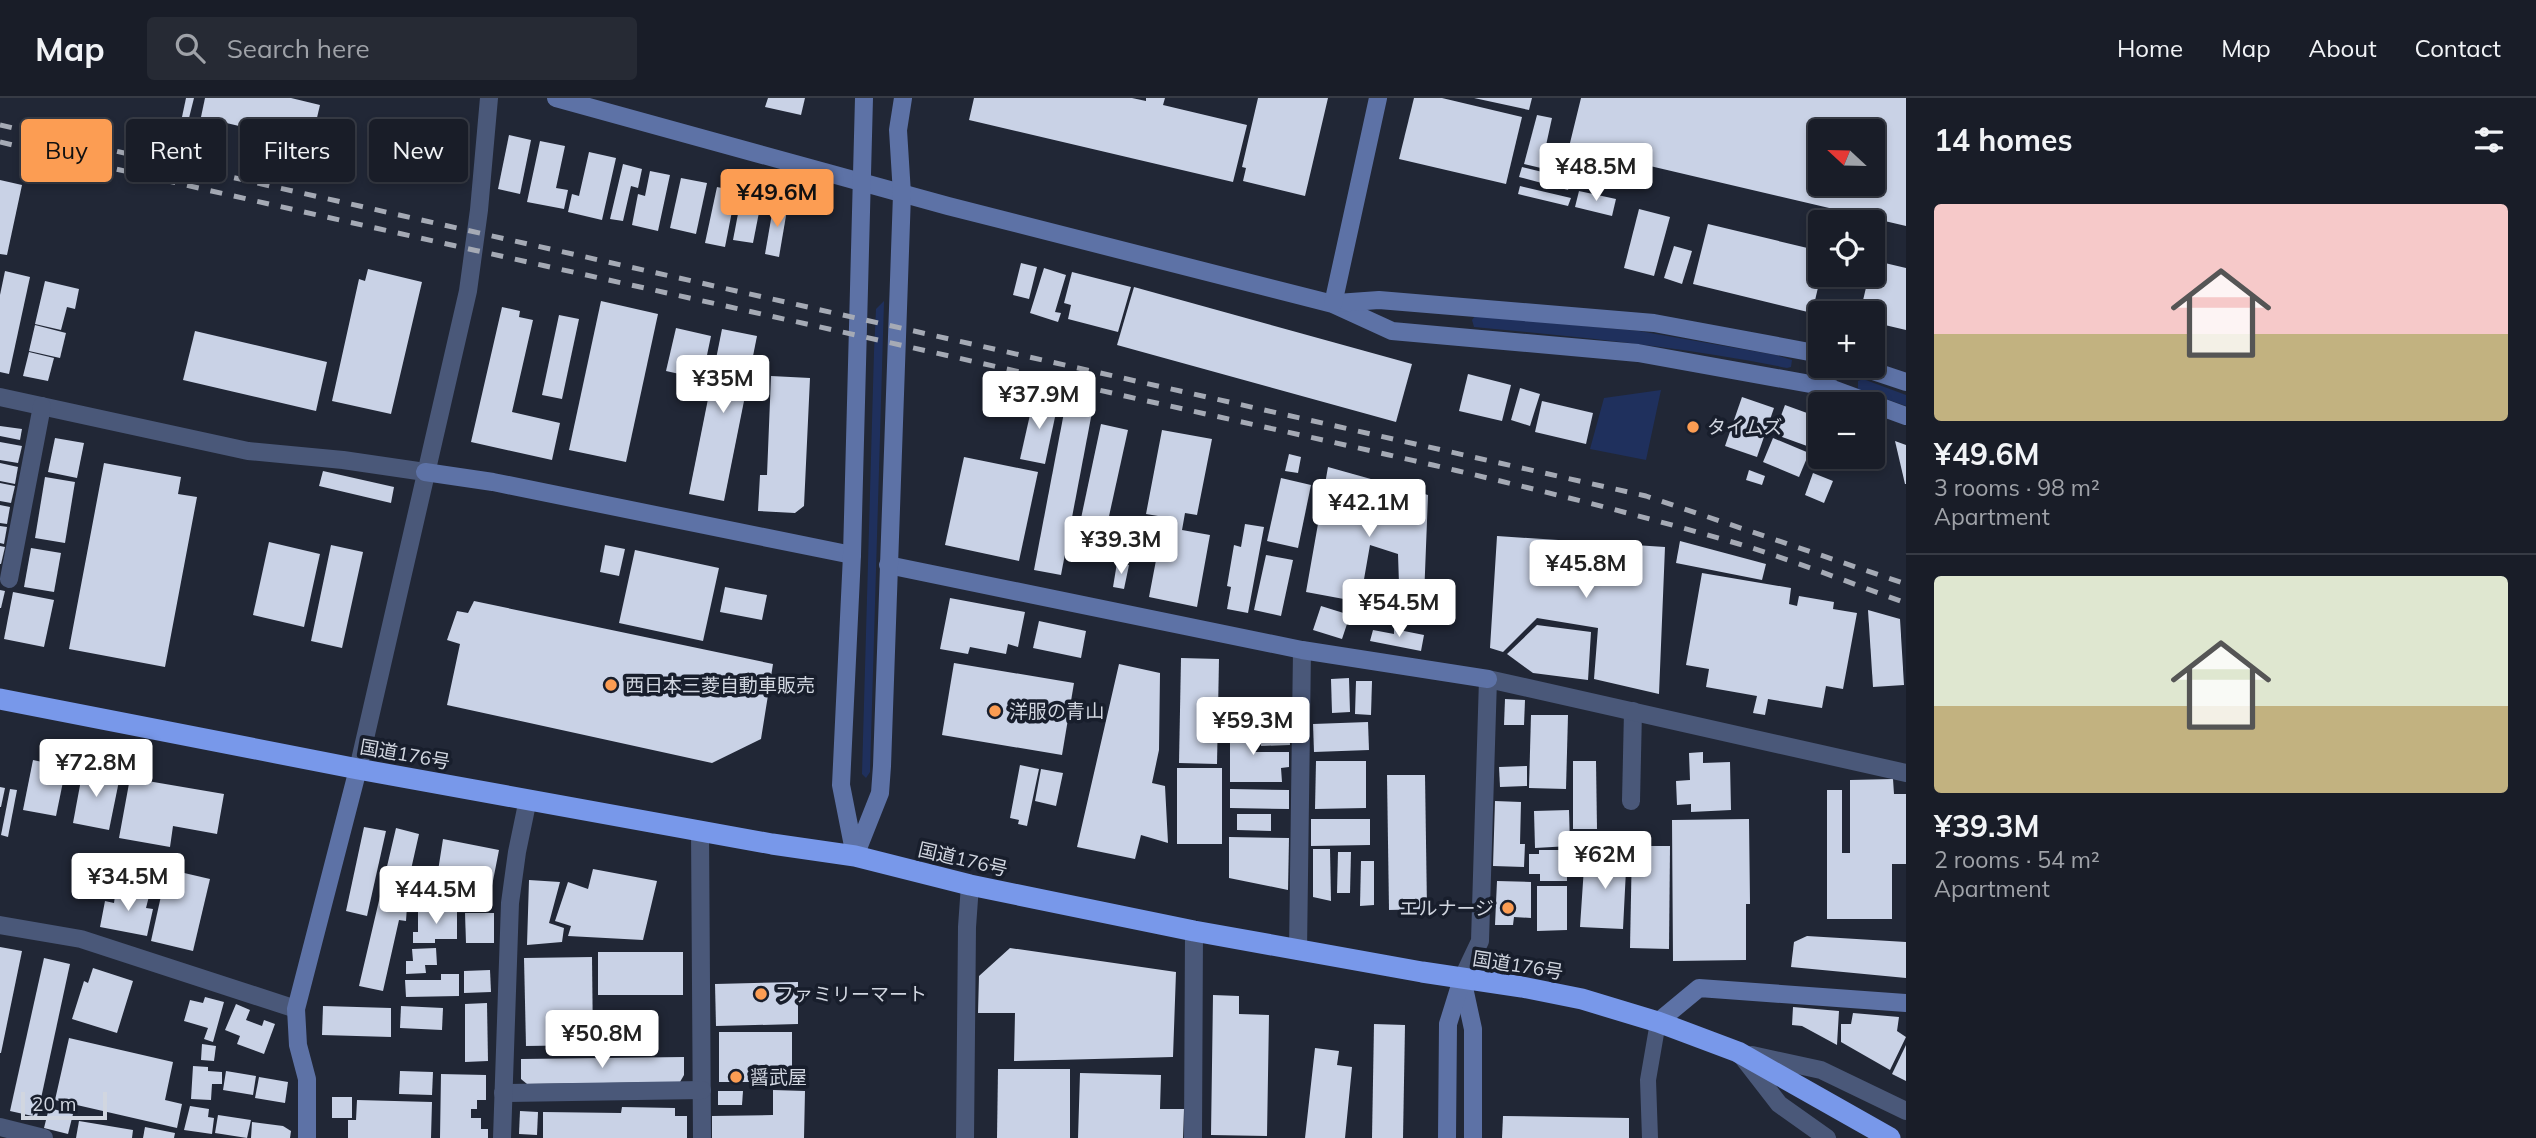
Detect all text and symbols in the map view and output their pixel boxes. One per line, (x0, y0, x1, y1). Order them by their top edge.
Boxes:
search box (147, 17, 637, 80)
text: Map (35, 28, 105, 69)
icon: search (171, 29, 209, 67)
text: Search here (227, 32, 370, 65)
text: Home (2117, 33, 2183, 63)
text: Map (2221, 33, 2271, 63)
text: About (2309, 33, 2377, 63)
text: Contact (2415, 33, 2501, 63)
chip: Buy (21, 119, 112, 182)
chip: Rent (126, 119, 226, 182)
chip: Filters (240, 119, 355, 182)
chip: New (369, 119, 468, 182)
north arrow (1808, 119, 1885, 196)
map controls (1808, 119, 1885, 469)
text: 14 homes (1934, 121, 2073, 159)
icon: filters (2470, 121, 2508, 159)
pin: ¥48.5M (1539, 144, 1653, 203)
text: ¥48.5M (1556, 151, 1636, 180)
pin: ¥49.6M (720, 170, 834, 229)
text: ¥49.6M (737, 177, 817, 206)
button: locate (1808, 210, 1885, 287)
icon: home (2158, 250, 2284, 376)
button: + (1808, 301, 1885, 378)
pin: ¥35M (682, 356, 764, 415)
text: ¥35M (692, 363, 754, 392)
pin: ¥37.9M (982, 372, 1096, 431)
text: ¥37.9M (999, 379, 1079, 408)
button: − (1808, 392, 1885, 469)
place label: タイムズ (1707, 415, 1783, 439)
marker: タイムズ (1685, 419, 1701, 435)
text: ¥49.6M (1934, 435, 2040, 473)
text: 3 rooms · 98 m² (1934, 473, 2100, 502)
pin: ¥42.1M (1312, 480, 1426, 539)
text: ¥42.1M (1329, 487, 1409, 516)
text: Apartment (1934, 502, 2050, 531)
pin: ¥39.3M (1064, 517, 1178, 576)
text: ¥39.3M (1081, 524, 1161, 553)
pin: ¥45.8M (1529, 540, 1643, 600)
text: ¥45.8M (1546, 548, 1626, 577)
pin: ¥54.5M (1342, 580, 1456, 639)
text: ¥54.5M (1359, 587, 1439, 616)
icon: home (2158, 622, 2284, 748)
place label: 西日本三菱自動車販売 (625, 673, 815, 697)
marker: 西日本三菱自動車販売 (603, 677, 619, 693)
pin: ¥59.3M (1196, 698, 1310, 757)
place label: 洋服の青山 (1009, 699, 1104, 723)
marker: 洋服の青山 (987, 703, 1003, 719)
text: ¥59.3M (1213, 705, 1293, 734)
street label: 国道176号 (358, 734, 452, 774)
pin: ¥72.8M (39, 740, 153, 799)
text: ¥72.8M (56, 747, 136, 776)
text: ¥39.3M (1934, 807, 2040, 845)
pin: ¥62M (1564, 832, 1646, 891)
street label: 国道176号 (916, 837, 1010, 881)
text: ¥62M (1574, 839, 1636, 868)
text: 2 rooms · 54 m² (1934, 845, 2100, 874)
pin: ¥34.5M (71, 854, 185, 913)
text: ¥34.5M (88, 861, 168, 890)
pin: ¥44.5M (379, 866, 493, 926)
text: ¥44.5M (396, 874, 476, 903)
text: Apartment (1934, 874, 2050, 903)
place label: エルナージ (1399, 896, 1494, 920)
marker: エルナージ (1500, 900, 1516, 916)
street label: 国道176号 (1471, 946, 1565, 984)
place label: ファミリーマート (775, 982, 927, 1006)
marker: ファミリーマート (753, 986, 769, 1002)
pin: ¥50.8M (545, 1010, 659, 1070)
text: ¥50.8M (562, 1018, 642, 1047)
place label: 醤武屋 (750, 1065, 807, 1089)
marker: 醤武屋 (728, 1069, 744, 1085)
scale bar (21, 1089, 107, 1121)
text: 20 m (32, 1092, 76, 1116)

